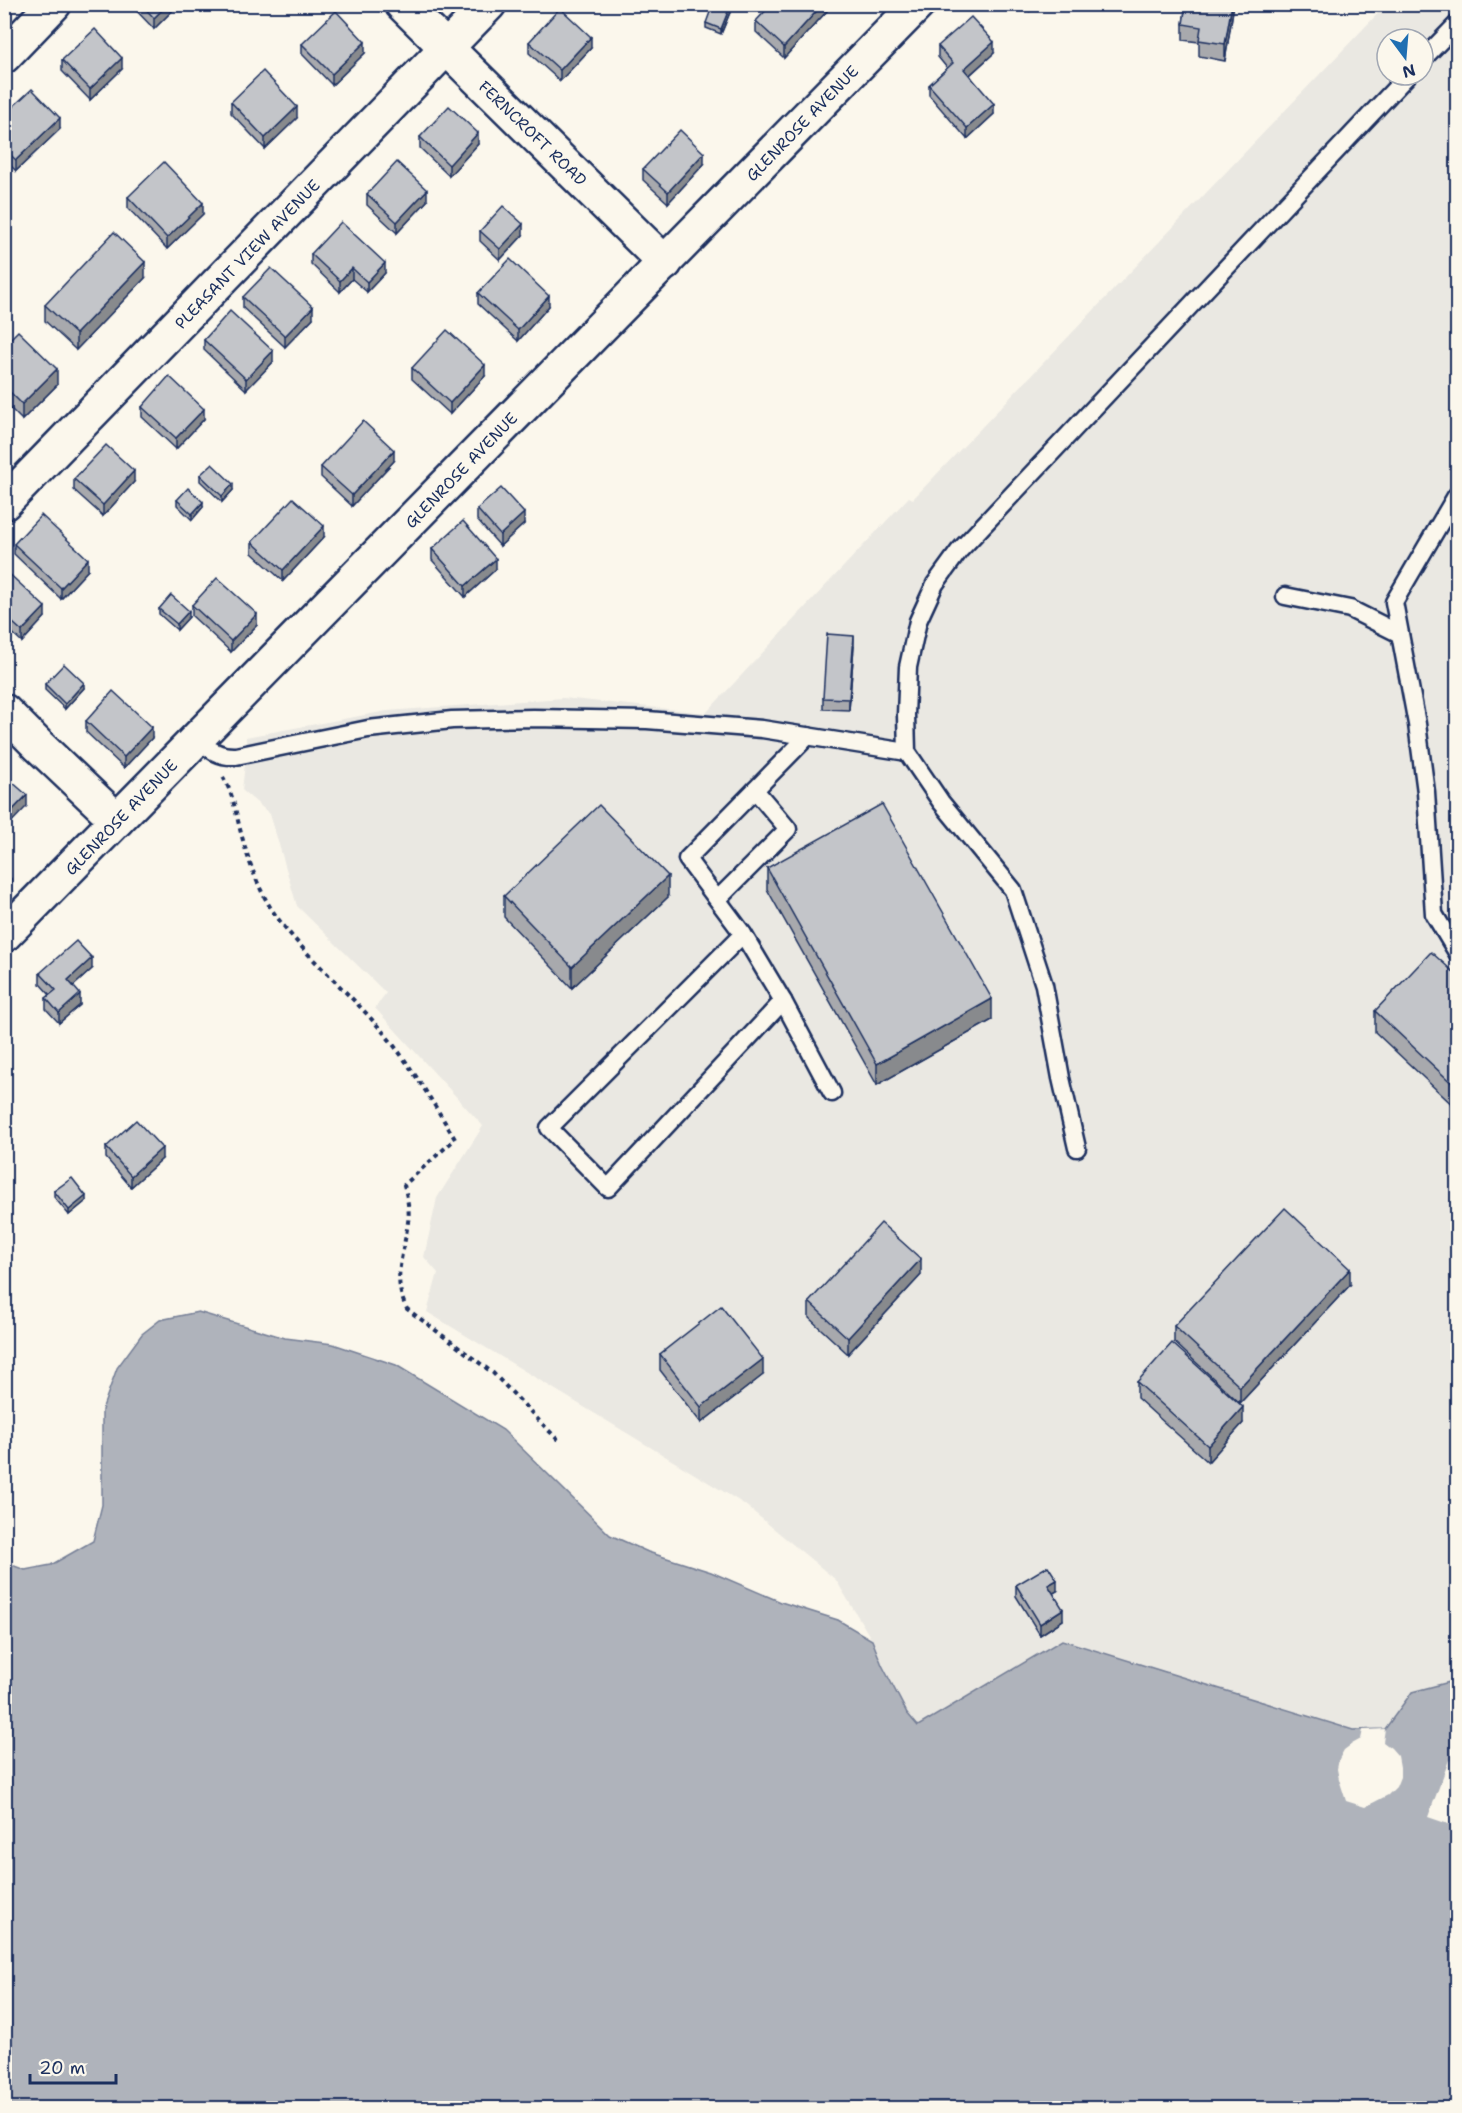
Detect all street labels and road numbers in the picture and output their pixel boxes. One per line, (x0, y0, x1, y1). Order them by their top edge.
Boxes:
street label: GLENROSE AVENUE (742, 61, 863, 186)
street label: FERNCROFT ROAD (474, 76, 591, 191)
street label: PLEASANT VIEW AVENUE (170, 175, 324, 334)
street label: GLENROSE AVENUE (401, 408, 522, 533)
street label: GLENROSE AVENUE (61, 755, 182, 880)

